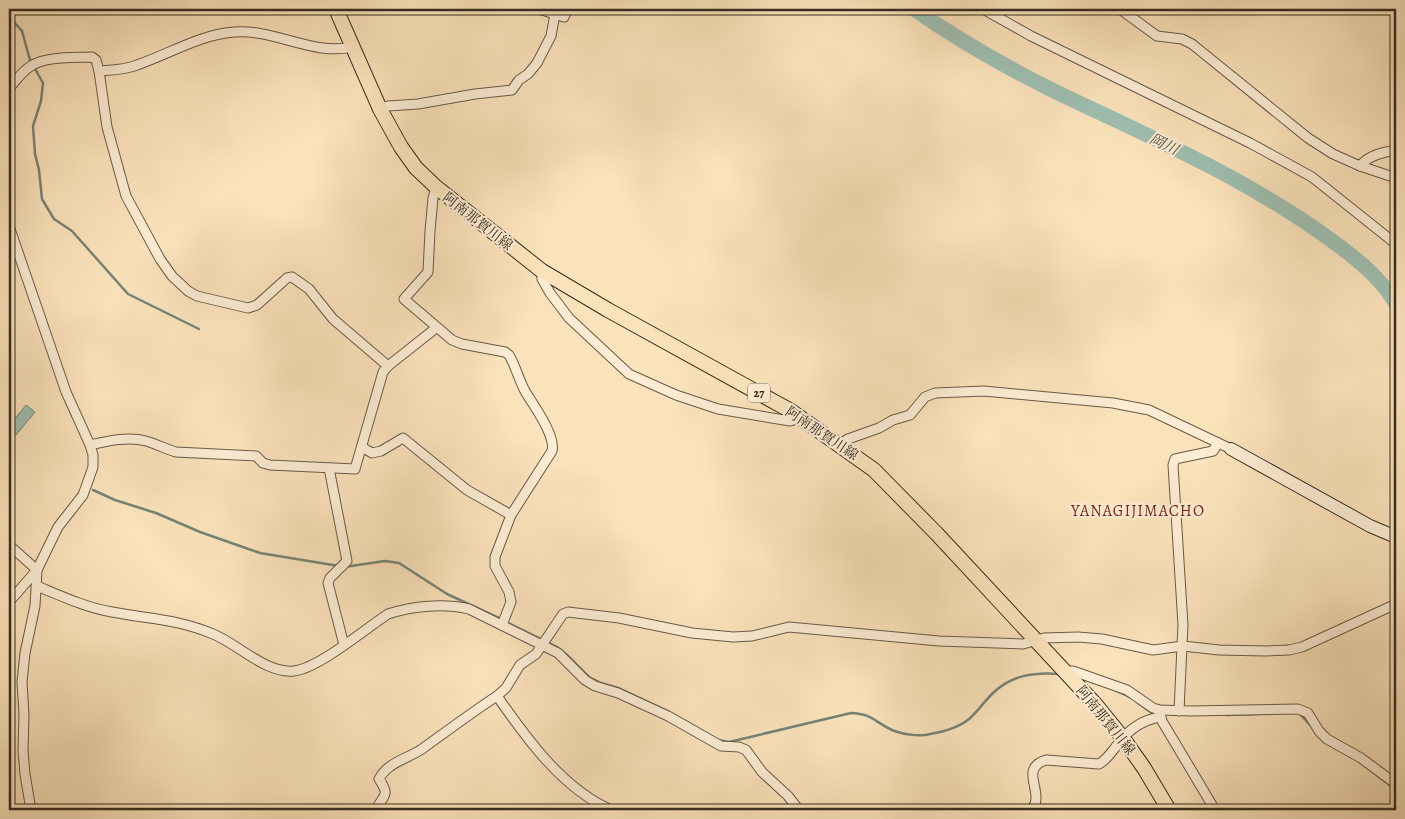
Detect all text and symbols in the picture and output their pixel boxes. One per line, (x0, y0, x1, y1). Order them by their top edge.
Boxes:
water label: 岡川 (1146, 128, 1184, 160)
street label: 阿南那賀川線 (439, 188, 517, 255)
road number: 27 (748, 383, 770, 402)
street label: 阿南那賀川線 (782, 402, 862, 465)
district label: YANAGIJIMACHO (1070, 500, 1205, 522)
street label: 阿南那賀川線 (1072, 682, 1139, 759)

